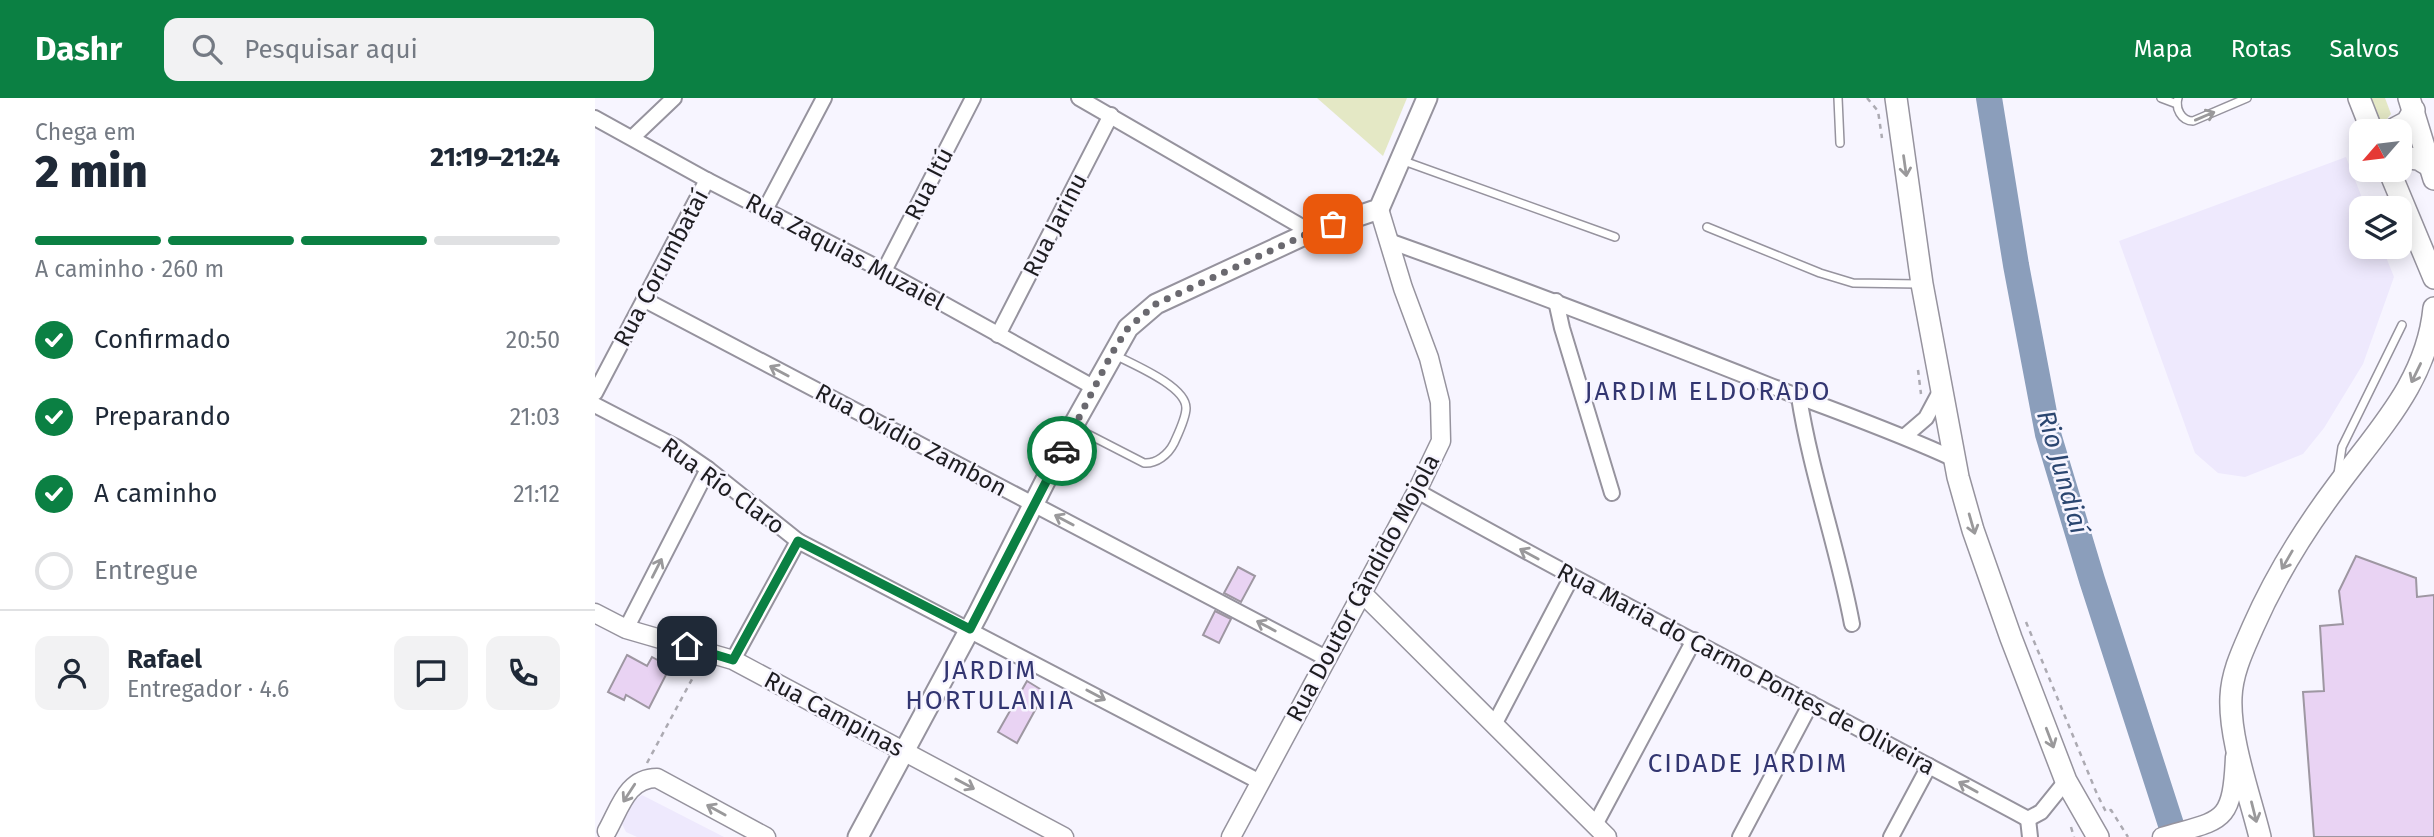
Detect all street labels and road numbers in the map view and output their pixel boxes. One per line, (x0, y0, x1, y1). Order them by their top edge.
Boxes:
street label: Rua Itú (899, 143, 959, 225)
street label: Rua Jarinu (1017, 169, 1093, 281)
street label: Rua Corumbataí (608, 184, 714, 351)
street label: Rua Zaquias Muzaiel (741, 188, 949, 316)
street label: Rua Ovídio Zambon (811, 378, 1011, 502)
street label: Rua Río Claro (656, 432, 790, 540)
street label: Rua Doutor Cândido Mojola (1280, 449, 1446, 727)
street label: Rua Maria do Carmo Pontes de Oliveira (1552, 557, 1940, 781)
street label: Rua Campinas (760, 666, 908, 762)

